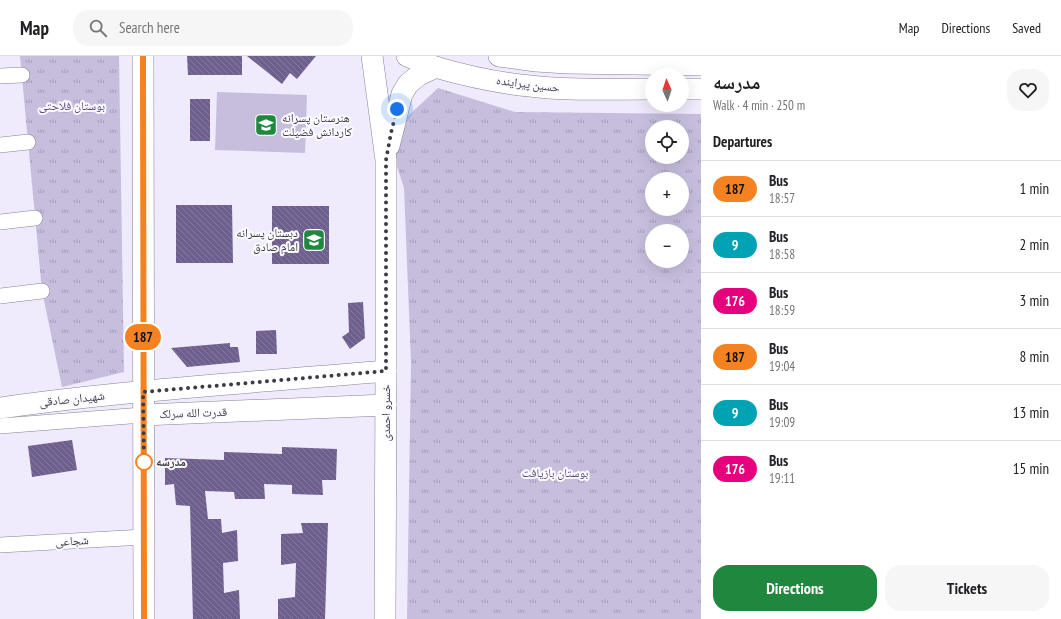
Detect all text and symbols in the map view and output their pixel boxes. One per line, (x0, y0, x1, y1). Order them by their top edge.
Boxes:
search box (73, 10, 353, 46)
text: Map (20, 16, 49, 40)
icon: search (87, 17, 109, 39)
text: Search here (119, 18, 180, 37)
text: Map (899, 19, 919, 37)
text: Directions (941, 19, 990, 37)
text: Saved (1012, 19, 1041, 37)
north arrow (645, 68, 689, 112)
map controls (645, 68, 689, 268)
button: heart (1007, 69, 1049, 111)
text: مدرسه (713, 70, 761, 94)
street label: حسین پیراینده (495, 72, 561, 95)
text: Walk · 4 min · 250 m (713, 97, 805, 114)
park label: بوستان فلاحتی (39, 98, 105, 113)
your location (387, 99, 407, 119)
place label: هنرستان پسرانه کاردانش فضیلت (282, 110, 352, 139)
school or university icon: هنرستان پسرانه کاردانش فضیلت (253, 112, 279, 138)
button: locate (645, 120, 689, 164)
text: Departures (713, 132, 772, 151)
text: Bus (769, 171, 788, 190)
button: + (645, 172, 689, 216)
text: 1 min (1019, 179, 1049, 198)
text: 187 (725, 180, 745, 198)
text: 18:57 (769, 190, 795, 207)
button: − (645, 224, 689, 268)
place label: دبستان پسرانه امام صادق (236, 225, 298, 255)
school or university icon: دبستان پسرانه امام صادق (301, 227, 327, 253)
text: Bus (769, 227, 788, 246)
text: 2 min (1019, 235, 1049, 254)
text: 9 (732, 236, 738, 254)
text: 18:58 (769, 246, 795, 263)
text: Bus (769, 283, 788, 302)
text: 3 min (1019, 291, 1049, 310)
text: 176 (725, 292, 745, 310)
text: 18:59 (769, 302, 795, 319)
line badge: 187 (120, 324, 166, 350)
text: 187 (133, 328, 153, 346)
text: Bus (769, 339, 788, 358)
text: 8 min (1019, 347, 1049, 366)
text: 187 (725, 348, 745, 366)
text: 19:04 (769, 358, 795, 375)
street label: خسرو احمدی (378, 384, 393, 442)
street label: شهیدان صادقی (39, 388, 105, 410)
text: Bus (769, 395, 788, 414)
text: 13 min (1013, 403, 1049, 422)
street label: قدرت الله سرلک (159, 404, 227, 421)
text: 9 (732, 404, 738, 422)
text: 19:09 (769, 414, 795, 431)
text: Bus (769, 451, 788, 470)
marker: مدرسه (135, 453, 153, 471)
place label: مدرسه (156, 454, 186, 469)
text: 15 min (1013, 459, 1049, 478)
text: 176 (725, 460, 745, 478)
park label: بوستان بازیافت (522, 465, 588, 480)
text: 19:11 (769, 470, 795, 487)
street label: شجاعی (55, 532, 89, 549)
button: Directions (713, 565, 877, 611)
button: Tickets (885, 565, 1049, 611)

